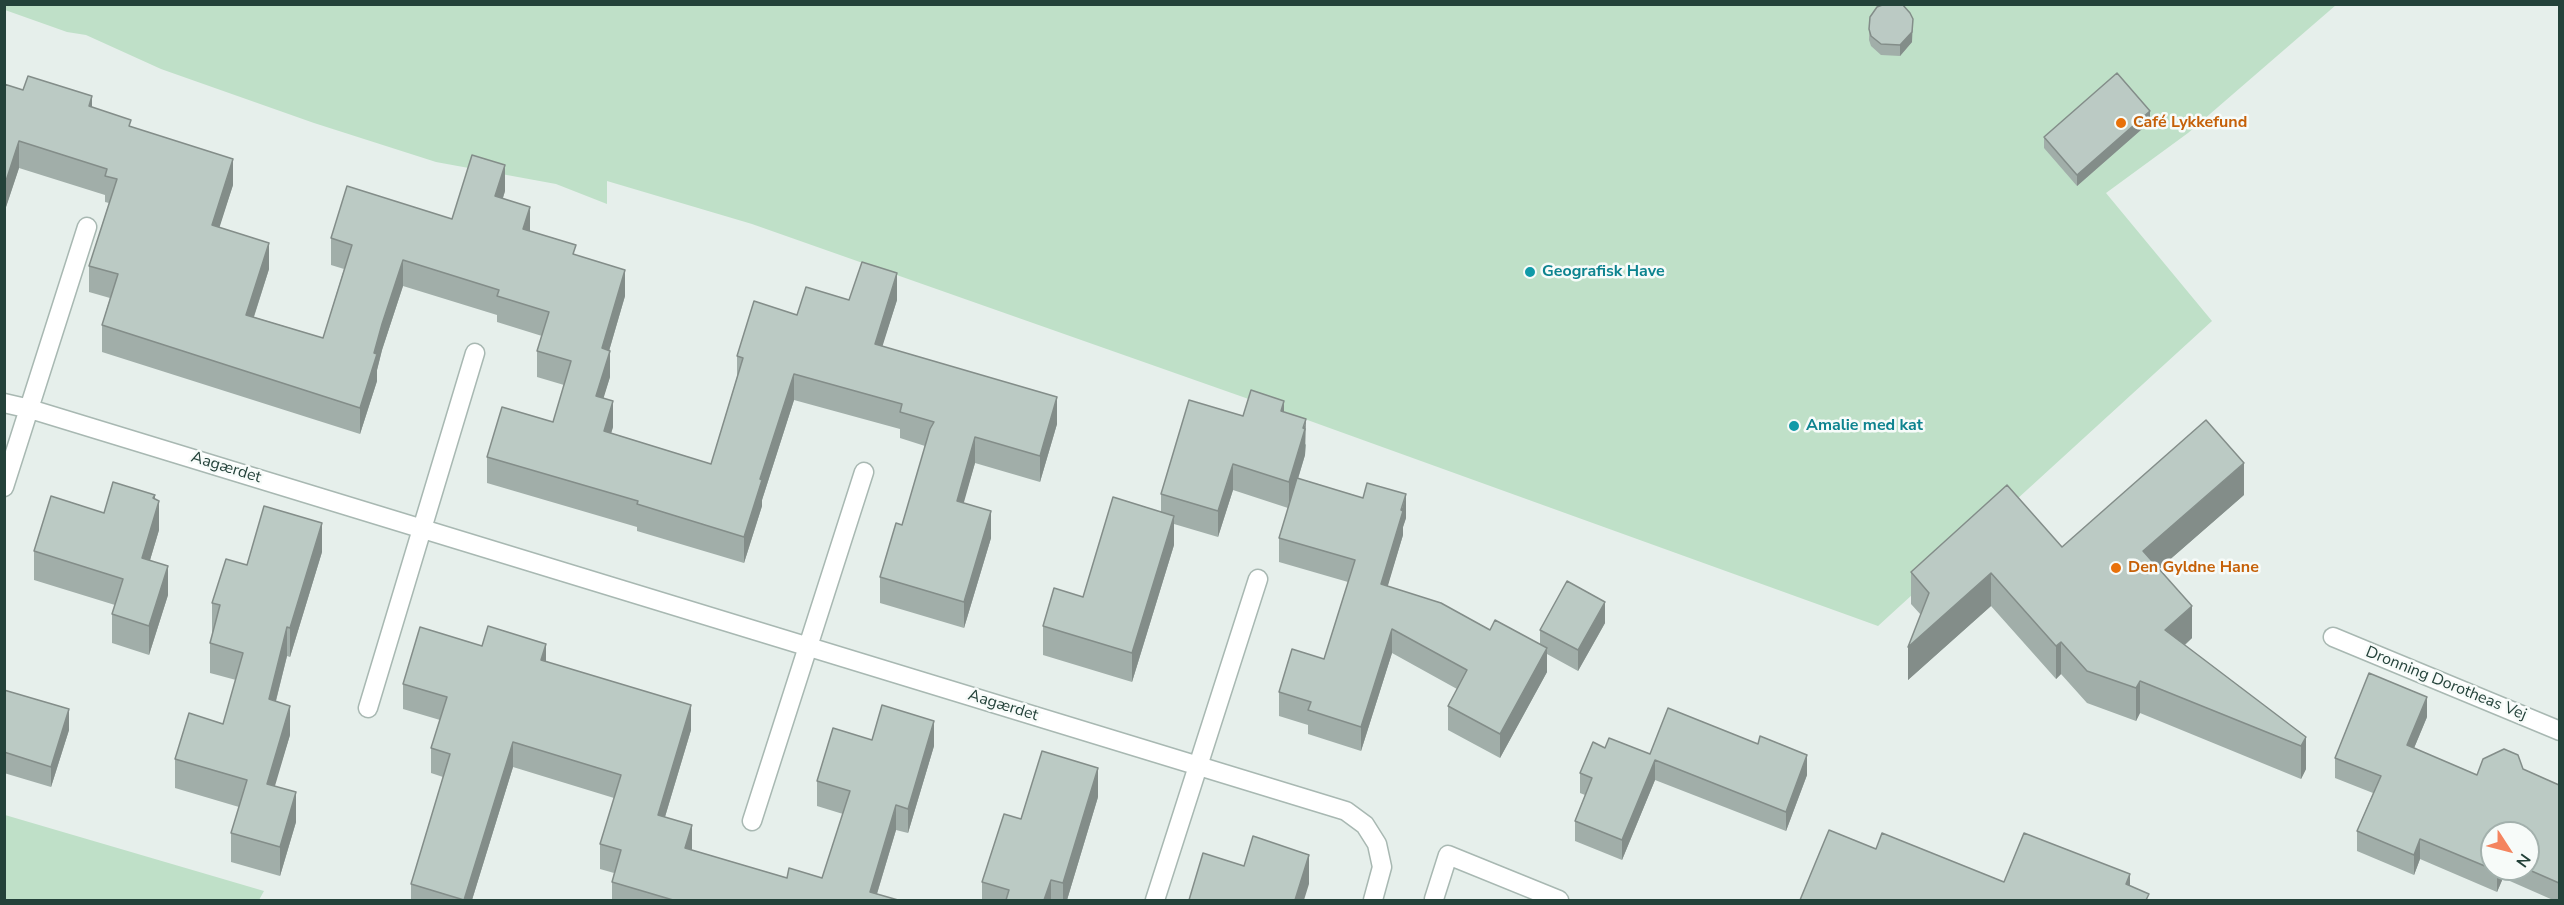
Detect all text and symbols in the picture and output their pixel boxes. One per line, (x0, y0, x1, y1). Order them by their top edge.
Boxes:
place label: Café Lykkefund (2133, 113, 2247, 133)
marker: Café Lykkefund (2114, 116, 2128, 130)
place label: Geografisk Have (1542, 262, 1665, 282)
marker: Geografisk Have (1523, 265, 1537, 279)
place label: Amalie med kat (1806, 416, 1923, 436)
marker: Amalie med kat (1787, 419, 1801, 433)
street label: Aagærdet (189, 448, 263, 488)
place label: Den Gyldne Hane (2128, 558, 2259, 578)
marker: Den Gyldne Hane (2109, 561, 2123, 575)
street label: Dronning Dorotheas Vej (2363, 643, 2529, 725)
street label: Aagærdet (966, 686, 1040, 726)
north arrow (2480, 821, 2540, 881)
text: N (2511, 849, 2535, 872)

